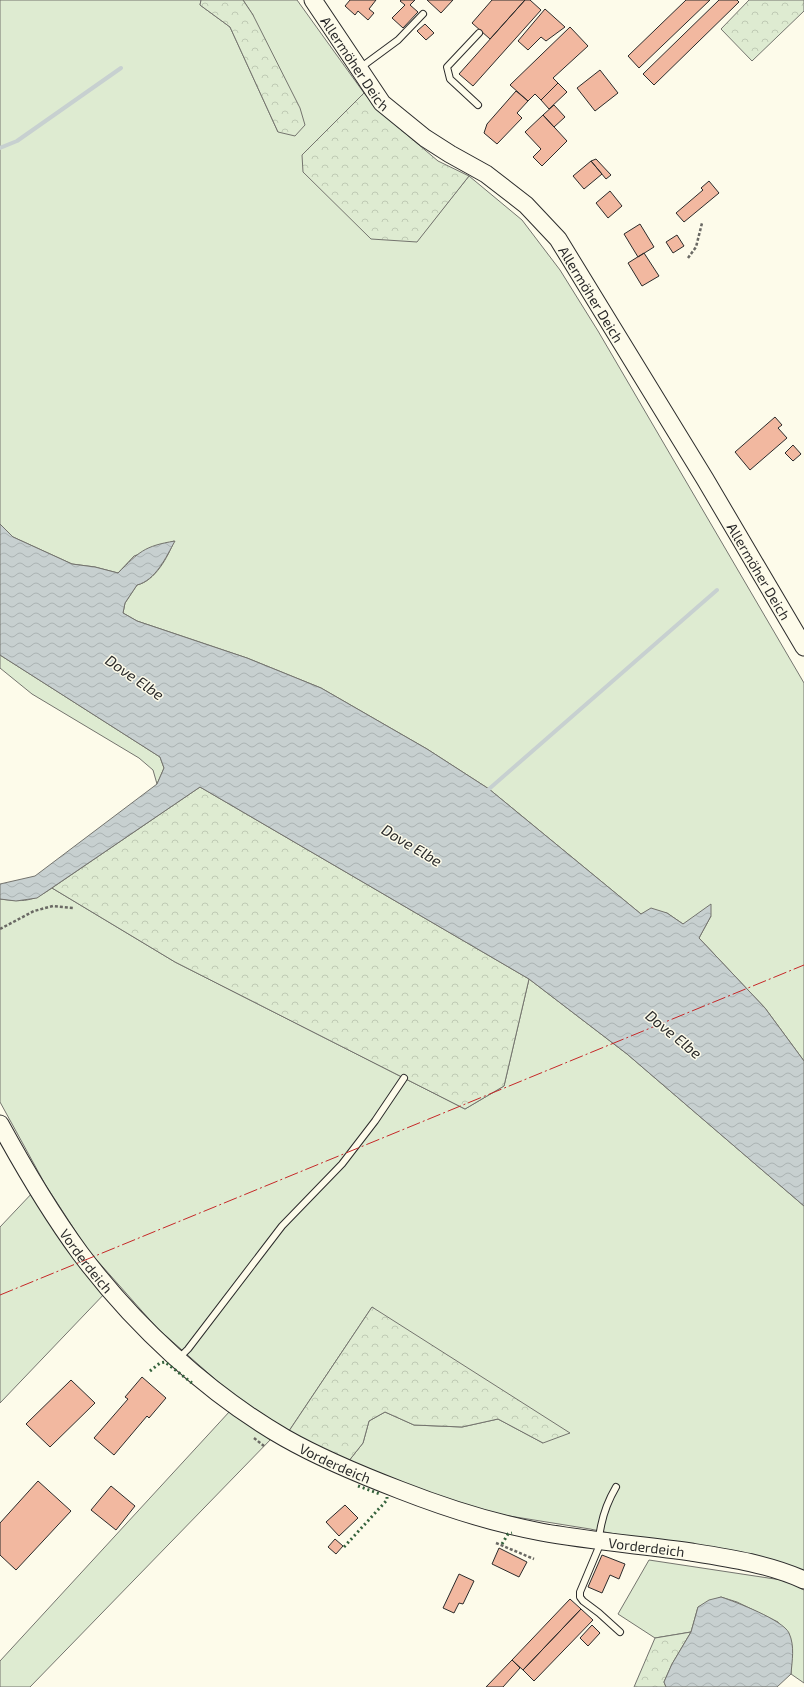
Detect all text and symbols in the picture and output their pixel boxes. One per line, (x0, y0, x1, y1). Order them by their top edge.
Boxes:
street label: Allermöher Deich (318, 13, 393, 114)
street label: Allermöher Deich (556, 243, 628, 345)
street label: Allermöher Deich (724, 520, 795, 623)
water label: Dove Elbe (102, 650, 168, 704)
water label: Dove Elbe (379, 820, 445, 870)
water label: Dove Elbe (642, 1006, 706, 1062)
street label: Vorderdeich (57, 1225, 117, 1296)
street label: Vorderdeich (297, 1439, 374, 1486)
street label: Vorderdeich (608, 1533, 686, 1560)

